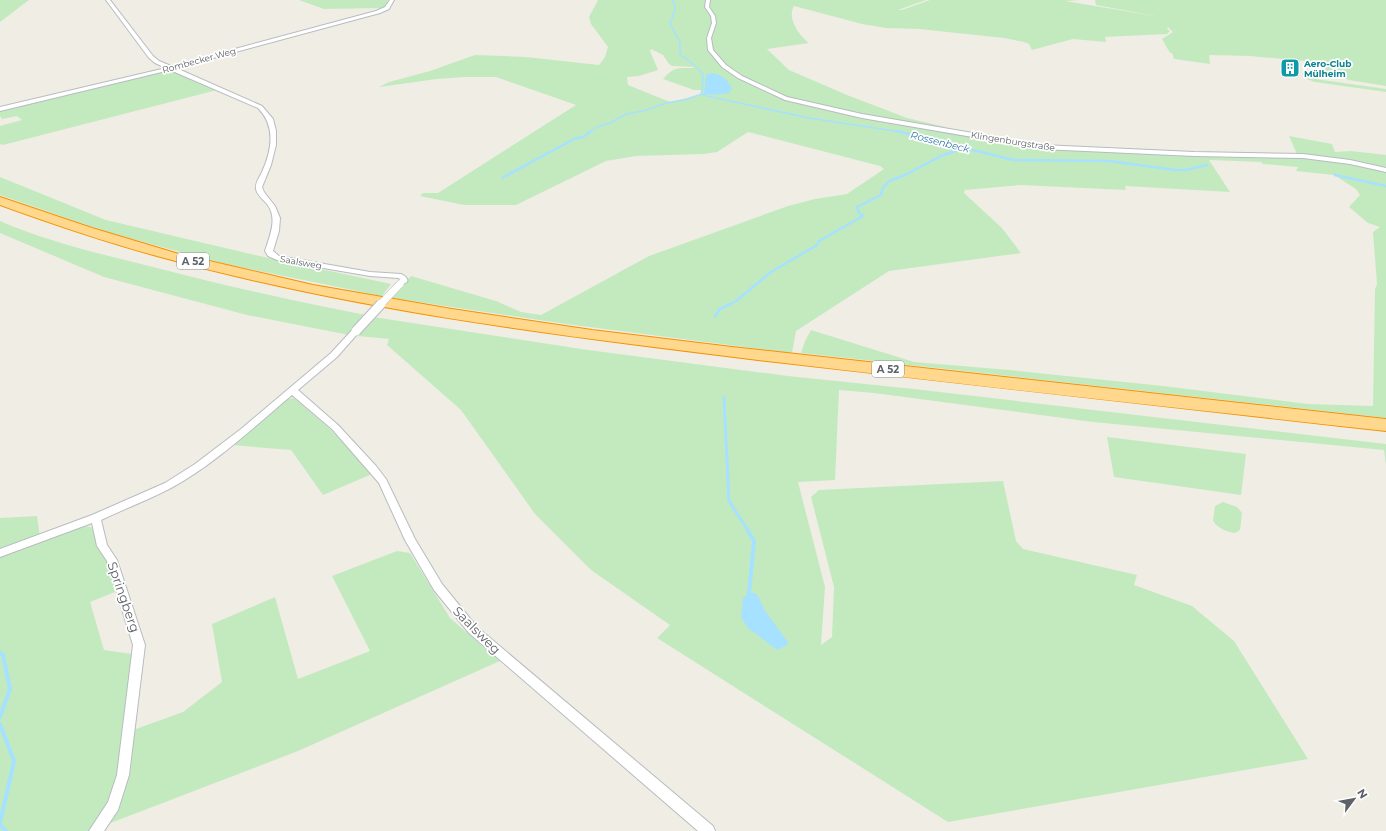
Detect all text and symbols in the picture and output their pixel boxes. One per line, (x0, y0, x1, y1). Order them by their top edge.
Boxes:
street label: Rombecker Weg (161, 45, 237, 75)
building icon: Aero-Club Mülheim (1279, 57, 1301, 79)
place label: Aero-Club Mülheim (1303, 58, 1351, 79)
water label: Rossenbeck (909, 128, 972, 156)
street label: Klingenburgstraße (970, 129, 1056, 153)
road number: A 52 (177, 253, 209, 269)
street label: Saalsweg (279, 253, 323, 271)
road number: A 52 (872, 361, 904, 377)
street label: Springberg (104, 560, 144, 634)
street label: Saalsweg (450, 603, 504, 657)
north arrow (1334, 779, 1374, 819)
text: N (1354, 786, 1371, 801)

